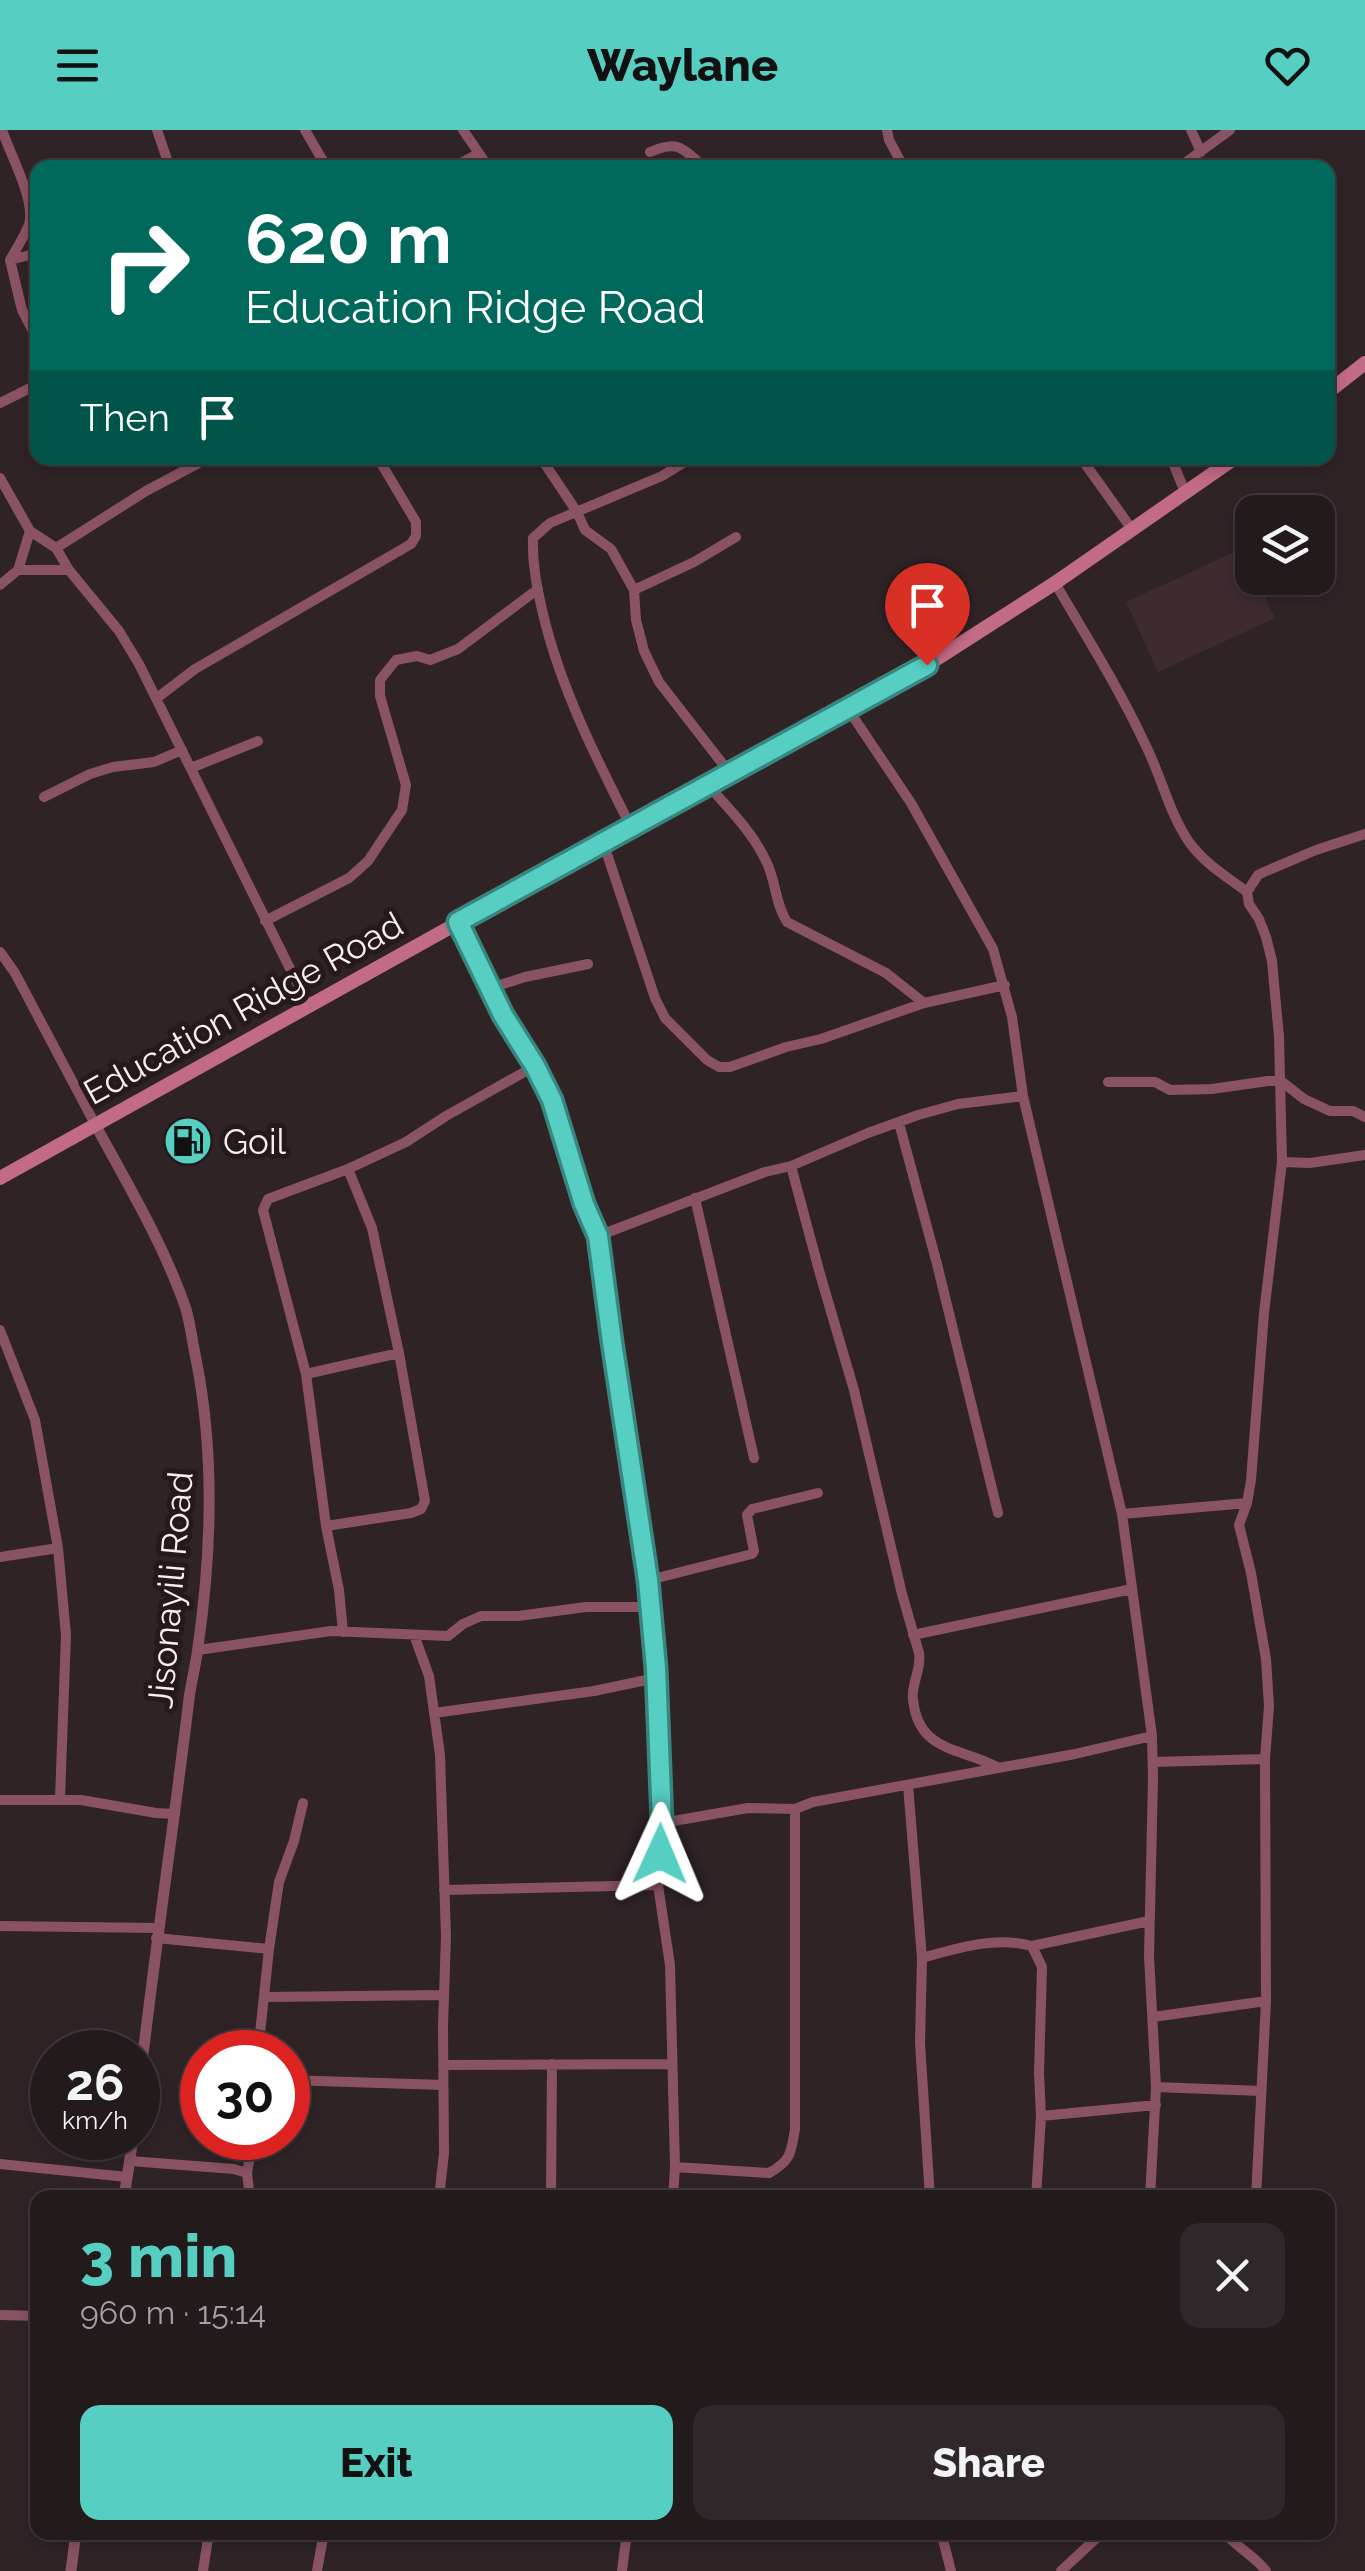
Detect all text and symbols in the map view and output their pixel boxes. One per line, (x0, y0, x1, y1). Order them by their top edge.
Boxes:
icon: menu (50, 38, 105, 93)
icon: heart (1260, 38, 1315, 93)
text: Waylane (587, 39, 778, 92)
text: 620 m (245, 197, 452, 279)
icon: right (80, 200, 210, 330)
text: Education Ridge Road (245, 281, 705, 334)
icon: arrive (190, 390, 245, 445)
text: Then (80, 395, 170, 440)
map controls (1235, 495, 1335, 595)
button: layers (1235, 495, 1335, 595)
pin (885, 563, 970, 666)
icon: arrive (900, 578, 955, 633)
street label: Education Ridge Road (76, 903, 410, 1113)
fuel station icon: Goil (162, 1115, 214, 1167)
place label: Goil (223, 1121, 287, 1162)
street label: Jisonayili Road (139, 1470, 201, 1710)
position arrow (608, 1802, 712, 1906)
speed limit sign: 30 (180, 2030, 310, 2160)
text: 26 (66, 2053, 124, 2112)
text: km/h (62, 2105, 128, 2135)
text: 3 min (80, 2221, 237, 2291)
button: close (1180, 2223, 1285, 2328)
text: 960 m · 15:14 (80, 2294, 266, 2331)
button: Exit (80, 2405, 673, 2520)
button: Share (693, 2405, 1285, 2520)

